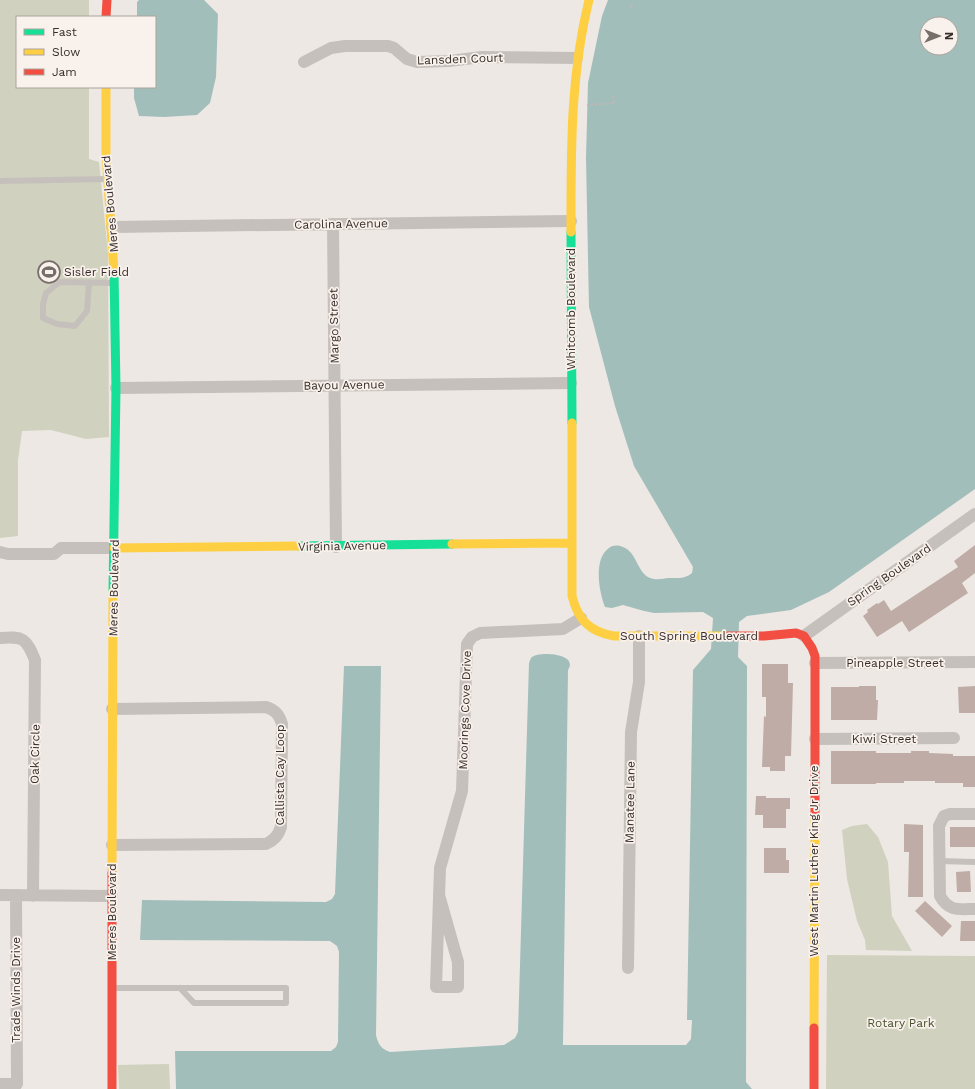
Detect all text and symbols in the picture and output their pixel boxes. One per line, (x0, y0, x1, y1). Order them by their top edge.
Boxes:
legend (16, 16, 156, 88)
north arrow (919, 16, 959, 56)
text: Fast (52, 25, 77, 39)
text: N (942, 32, 955, 40)
text: Slow (52, 45, 80, 59)
street label: Lansden Court (417, 51, 503, 67)
text: Jam (52, 65, 77, 79)
street label: Meres Boulevard (99, 155, 121, 253)
street label: Carolina Avenue (294, 216, 388, 232)
street label: Whitcomb Boulevard (564, 248, 578, 370)
sports icon: Sisler Field (36, 259, 62, 285)
place label: Sisler Field (64, 265, 129, 279)
street label: Margo Street (326, 288, 342, 364)
street label: Bayou Avenue (303, 377, 385, 393)
street label: Virginia Avenue (298, 538, 386, 554)
street label: Meres Boulevard (106, 539, 122, 637)
street label: Spring Boulevard (844, 541, 934, 609)
street label: South Spring Boulevard (620, 629, 758, 643)
street label: Moorings Cove Drive (456, 650, 474, 770)
street label: Pineapple Street (846, 656, 944, 670)
street label: Oak Circle (27, 724, 43, 784)
street label: Callista Cay Loop (273, 724, 287, 826)
street label: Kiwi Street (852, 732, 916, 746)
street label: Manatee Lane (622, 761, 638, 843)
street label: West Martin Luther King Jr Drive (807, 765, 821, 957)
street label: Meres Boulevard (105, 863, 119, 961)
street label: Trade Winds Drive (9, 937, 23, 1043)
park label: Rotary Park (867, 1016, 935, 1030)

